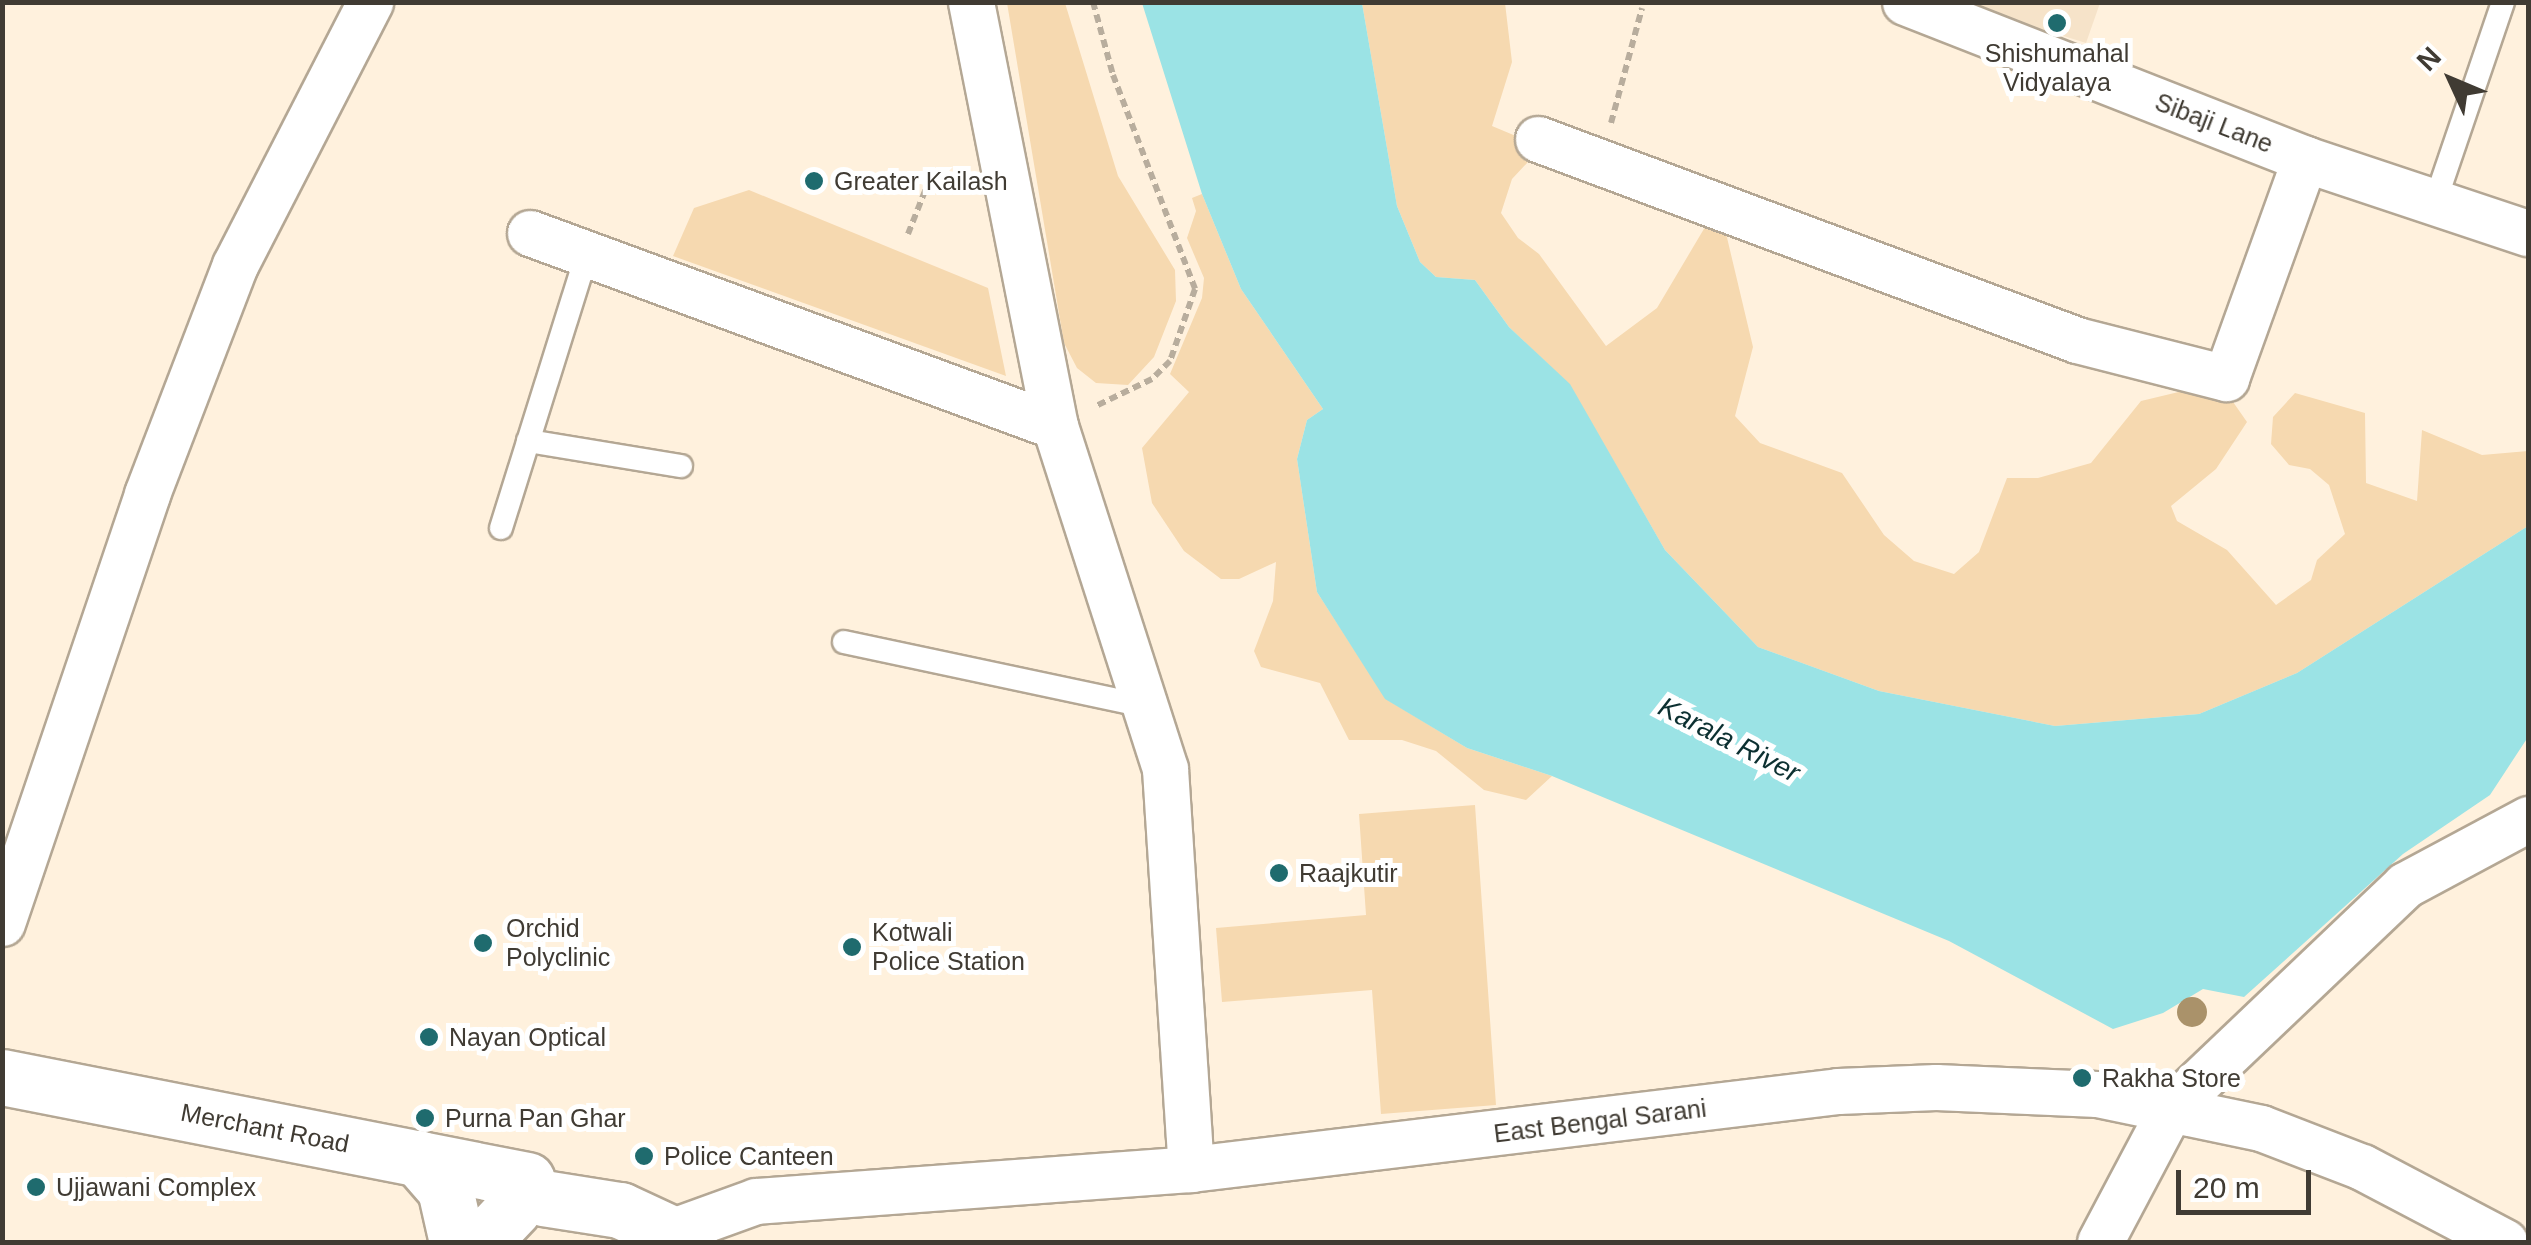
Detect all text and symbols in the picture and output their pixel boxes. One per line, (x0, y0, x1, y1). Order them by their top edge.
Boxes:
marker: Shishumahal Vidyalaya (2046, 12, 2068, 34)
north arrow (2401, 30, 2501, 130)
place label: Shishumahal Vidyalaya (1985, 39, 2129, 98)
text: N (2411, 41, 2447, 77)
street label: Sibaji Lane (2151, 87, 2277, 159)
place label: Greater Kailash (834, 166, 1008, 196)
marker: Greater Kailash (803, 170, 825, 192)
water label: Karala River (1653, 690, 1805, 790)
place label: Raajkutir (1299, 858, 1398, 888)
marker: Raajkutir (1268, 862, 1290, 884)
place label: Orchid Polyclinic (506, 914, 610, 973)
place label: Kotwali Police Station (872, 918, 1025, 977)
marker: Orchid Polyclinic (470, 930, 496, 956)
marker: Kotwali Police Station (841, 936, 863, 958)
place label: Nayan Optical (449, 1022, 606, 1052)
marker: Nayan Optical (418, 1026, 440, 1048)
place label: Rakha Store (2102, 1063, 2241, 1093)
marker: Rakha Store (2071, 1067, 2093, 1089)
street label: East Bengal Sarani (1492, 1093, 1708, 1149)
street label: Merchant Road (178, 1097, 352, 1159)
place label: Purna Pan Ghar (445, 1103, 626, 1133)
marker: Purna Pan Ghar (414, 1107, 436, 1129)
place label: Police Canteen (664, 1141, 834, 1171)
marker: Police Canteen (633, 1145, 655, 1167)
scale bar (2181, 1150, 2316, 1212)
text: 20 m (2193, 1171, 2260, 1204)
place label: Ujjawani Complex (56, 1172, 256, 1202)
marker: Ujjawani Complex (25, 1176, 47, 1198)

